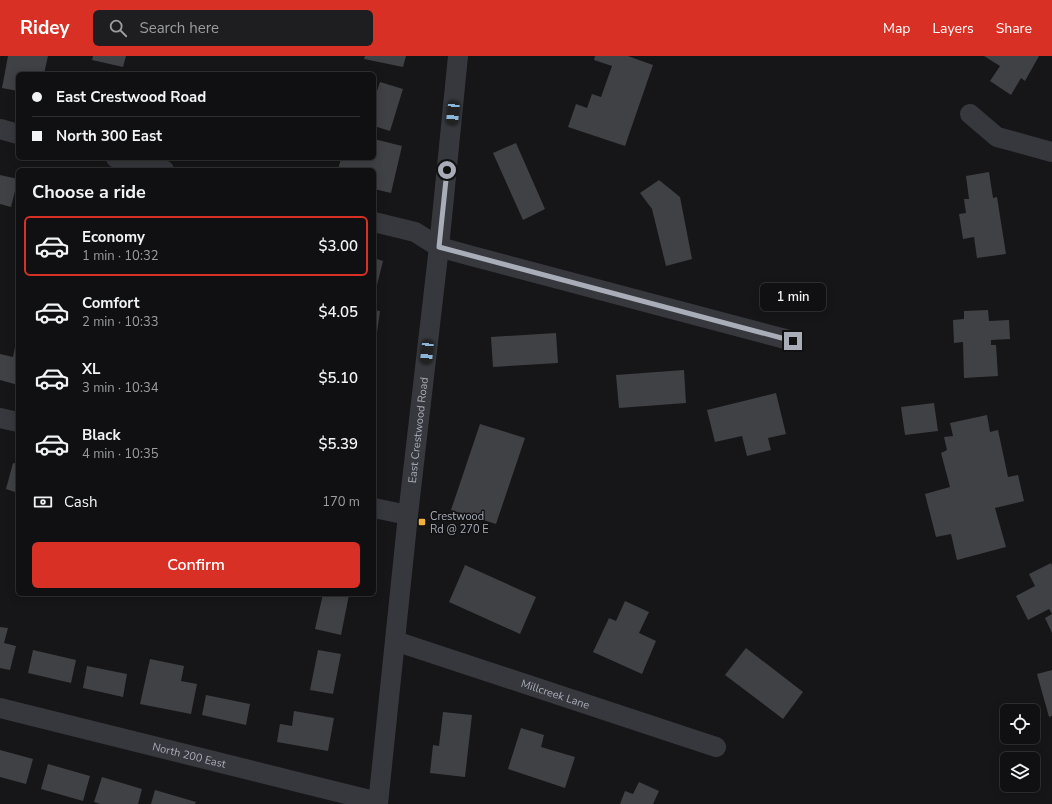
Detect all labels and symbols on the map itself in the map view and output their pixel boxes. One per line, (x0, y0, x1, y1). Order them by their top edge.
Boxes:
car (446, 100, 460, 126)
route start (438, 161, 456, 179)
callout: 1 min (760, 283, 826, 311)
route end (784, 332, 802, 350)
car (420, 339, 434, 365)
street label: East Crestwood Road (405, 376, 432, 484)
place label: Crestwood Rd @ 270 E (430, 509, 489, 537)
marker: Crestwood Rd @ 270 E (417, 517, 427, 527)
street label: Millcreek Lane (519, 676, 592, 713)
street label: North 200 East (151, 739, 228, 772)

